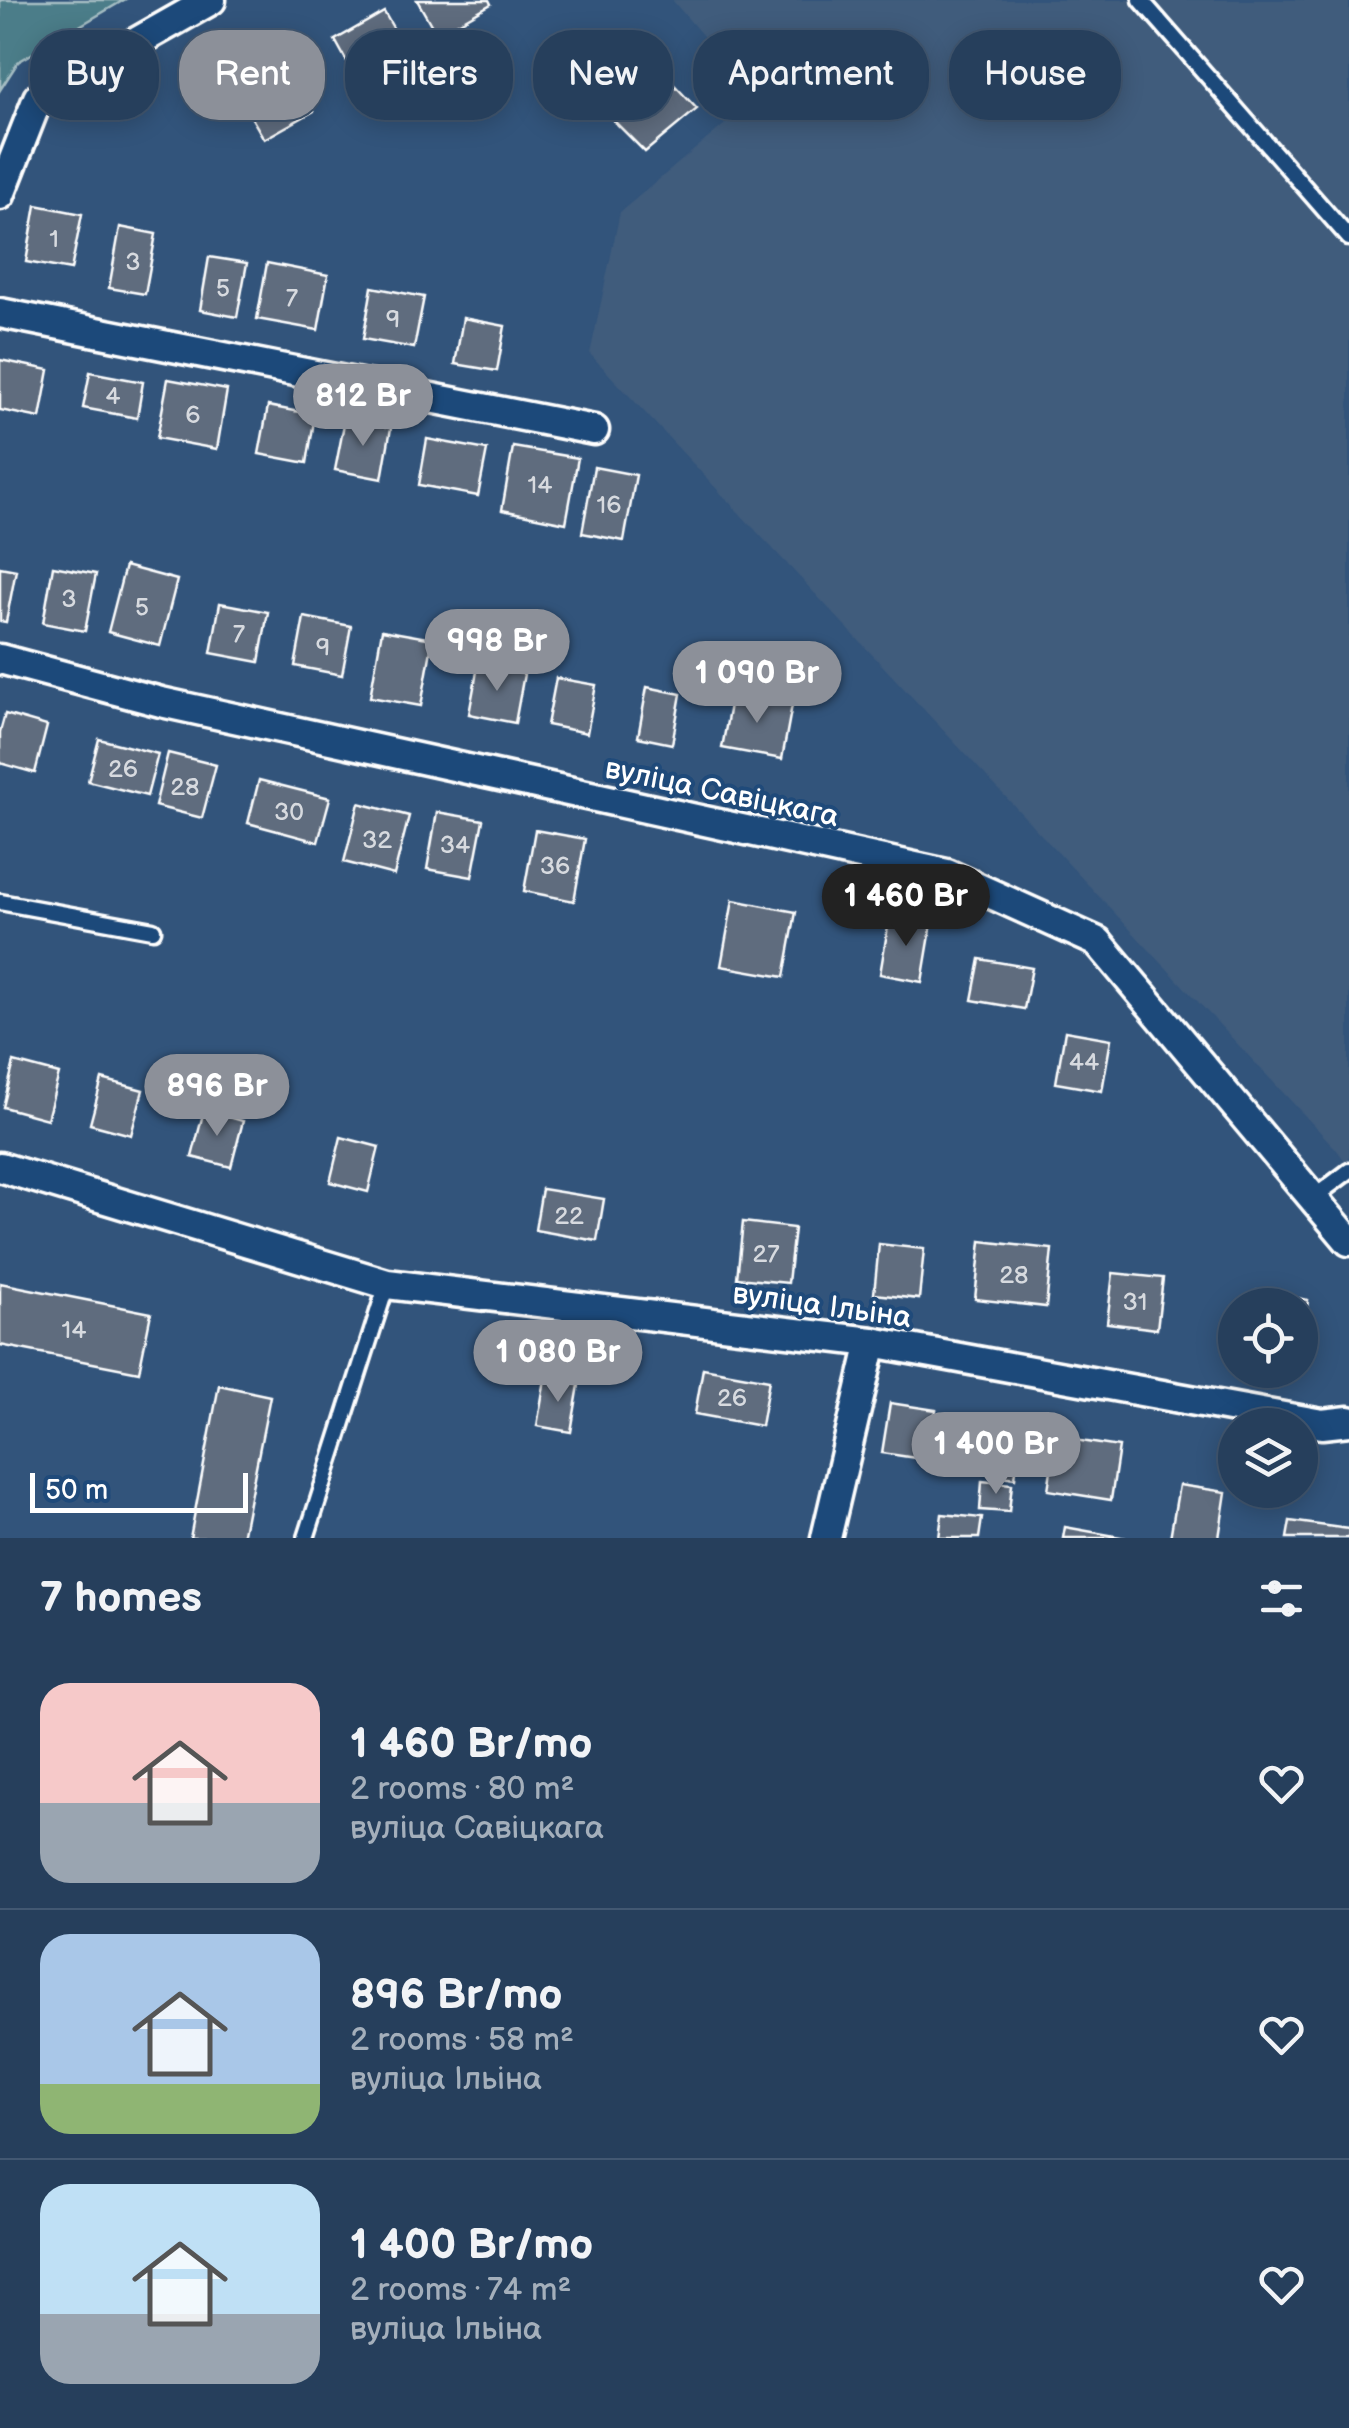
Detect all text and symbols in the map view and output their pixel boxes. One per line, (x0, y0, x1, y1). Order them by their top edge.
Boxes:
chip: Buy (30, 30, 159, 120)
chip: Rent (179, 30, 325, 120)
chip: Filters (345, 30, 513, 120)
chip: New (533, 30, 673, 120)
chip: Apartment (693, 30, 929, 120)
chip: House (949, 30, 1121, 120)
house number: 1 (49, 224, 59, 255)
house number: 3 (125, 247, 141, 278)
house number: 5 (216, 273, 230, 304)
house number: 7 (286, 283, 299, 314)
house number: 9 (386, 304, 400, 335)
pin: 812 Br (282, 364, 444, 449)
text: 812 Br (315, 377, 411, 416)
house number: 4 (105, 381, 121, 412)
house number: 6 (185, 400, 201, 431)
house number: 14 (528, 470, 552, 501)
house number: 16 (597, 490, 621, 521)
house number: 3 (61, 584, 77, 615)
house number: 5 (135, 592, 149, 623)
pin: 998 Br (416, 609, 578, 694)
house number: 7 (233, 619, 246, 650)
text: 998 Br (447, 622, 547, 661)
house number: 9 (316, 632, 330, 663)
pin: 1 090 Br (654, 641, 860, 726)
text: 1 090 Br (695, 654, 819, 693)
street label: вуліца Савіцкага (602, 751, 842, 835)
house number: 26 (108, 754, 138, 785)
house number: 28 (170, 772, 200, 803)
house number: 30 (274, 797, 304, 828)
house number: 32 (362, 825, 392, 856)
house number: 34 (440, 830, 470, 861)
house number: 36 (540, 851, 570, 882)
pin: 1 460 Br (803, 864, 1009, 949)
text: 1 460 Br (844, 877, 968, 916)
house number: 44 (1069, 1047, 1099, 1078)
pin: 896 Br (136, 1054, 298, 1139)
text: 896 Br (166, 1067, 268, 1106)
house number: 22 (554, 1201, 584, 1232)
house number: 27 (752, 1239, 780, 1270)
house number: 28 (999, 1260, 1029, 1291)
street label: вуліца Ільіна (730, 1276, 914, 1336)
house number: 31 (1122, 1287, 1148, 1318)
map controls (1218, 1288, 1318, 1508)
button: locate (1218, 1288, 1318, 1388)
house number: 14 (62, 1315, 86, 1346)
pin: 1 080 Br (455, 1320, 661, 1405)
text: 1 080 Br (495, 1333, 621, 1372)
house number: 26 (717, 1383, 747, 1414)
button: layers (1218, 1408, 1318, 1508)
pin: 1 400 Br (893, 1412, 1099, 1497)
text: 1 400 Br (934, 1425, 1058, 1464)
scale bar (30, 1468, 248, 1512)
text: 50 m (45, 1474, 108, 1507)
icon: filters (1254, 1571, 1309, 1626)
text: 7 homes (40, 1573, 202, 1624)
text: 1 460 Br/mo (350, 1719, 593, 1770)
icon: home (120, 1723, 240, 1843)
icon: heart (1254, 1756, 1309, 1811)
text: 2 rooms · 80 m² (350, 1770, 574, 1809)
text: вуліца Савіцкага (350, 1809, 604, 1848)
text: 896 Br/mo (350, 1970, 562, 2021)
icon: home (120, 1974, 240, 2094)
icon: heart (1254, 2007, 1309, 2062)
text: 2 rooms · 58 m² (350, 2021, 574, 2060)
text: вуліца Ільіна (350, 2060, 542, 2099)
text: 1 400 Br/mo (350, 2220, 593, 2271)
icon: home (120, 2224, 240, 2344)
icon: heart (1254, 2257, 1309, 2312)
text: 2 rooms · 74 m² (350, 2271, 571, 2310)
text: вуліца Ільіна (350, 2310, 542, 2349)

